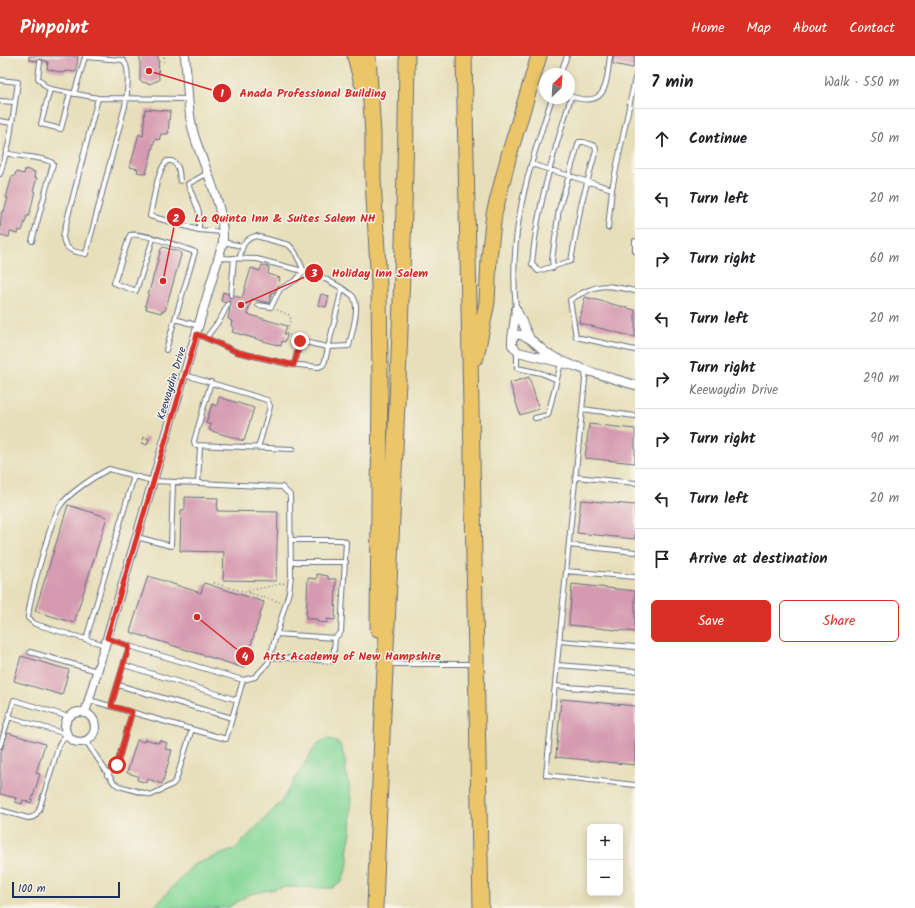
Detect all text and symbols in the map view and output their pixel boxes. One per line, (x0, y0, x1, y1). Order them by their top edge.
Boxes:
text: Pinpoint (20, 13, 89, 43)
text: Home (691, 17, 725, 39)
text: Map (747, 17, 771, 39)
text: About (793, 17, 827, 39)
text: Contact (849, 17, 895, 39)
north arrow (539, 68, 575, 104)
text: 7 min (651, 69, 693, 96)
text: Walk · 550 m (824, 72, 899, 93)
callout: Anada Professional Building (212, 81, 395, 105)
text: 1 (220, 84, 224, 103)
text: Anada Professional Building (239, 84, 387, 103)
text: Continue (689, 127, 747, 151)
icon: ahead (651, 128, 673, 150)
text: 50 m (870, 128, 899, 149)
text: Turn left (689, 187, 749, 211)
icon: left (651, 188, 673, 210)
text: 20 m (869, 188, 899, 209)
callout: La Quinta Inn & Suites Salem NH (166, 205, 383, 229)
text: 2 (173, 209, 180, 228)
text: La Quinta Inn & Suites Salem NH (194, 209, 376, 228)
text: Turn right (689, 247, 756, 271)
icon: right (651, 248, 673, 270)
text: 60 m (870, 248, 899, 269)
callout: Holiday Inn Salem (304, 261, 436, 285)
text: 3 (310, 264, 318, 283)
text: Holiday Inn Salem (332, 264, 428, 283)
text: Turn left (689, 307, 749, 331)
icon: left (651, 308, 673, 330)
text: 20 m (869, 308, 899, 329)
route end (291, 332, 309, 350)
street label: Keewaydin Drive (152, 345, 192, 422)
text: Turn right (689, 356, 756, 380)
icon: right (651, 368, 673, 390)
text: 290 m (863, 368, 899, 389)
text: Keewaydin Drive (689, 380, 778, 401)
text: Turn right (689, 427, 756, 451)
icon: right (651, 428, 673, 450)
text: 90 m (871, 428, 899, 449)
text: Turn left (689, 487, 749, 511)
icon: left (651, 488, 673, 510)
text: 20 m (869, 488, 899, 509)
text: Arrive at destination (689, 547, 828, 571)
icon: arrive (651, 548, 673, 570)
button: Save (651, 600, 771, 642)
button: Share (779, 600, 899, 642)
callout: Arts Academy of New Hampshire (235, 644, 449, 668)
text: 4 (242, 647, 249, 666)
text: Arts Academy of New Hampshire (263, 647, 441, 666)
route start (108, 756, 126, 774)
map controls (587, 824, 623, 896)
button: + (587, 824, 623, 860)
button: − (587, 860, 623, 896)
scale bar (12, 880, 120, 899)
text: 100 m (18, 880, 46, 898)

